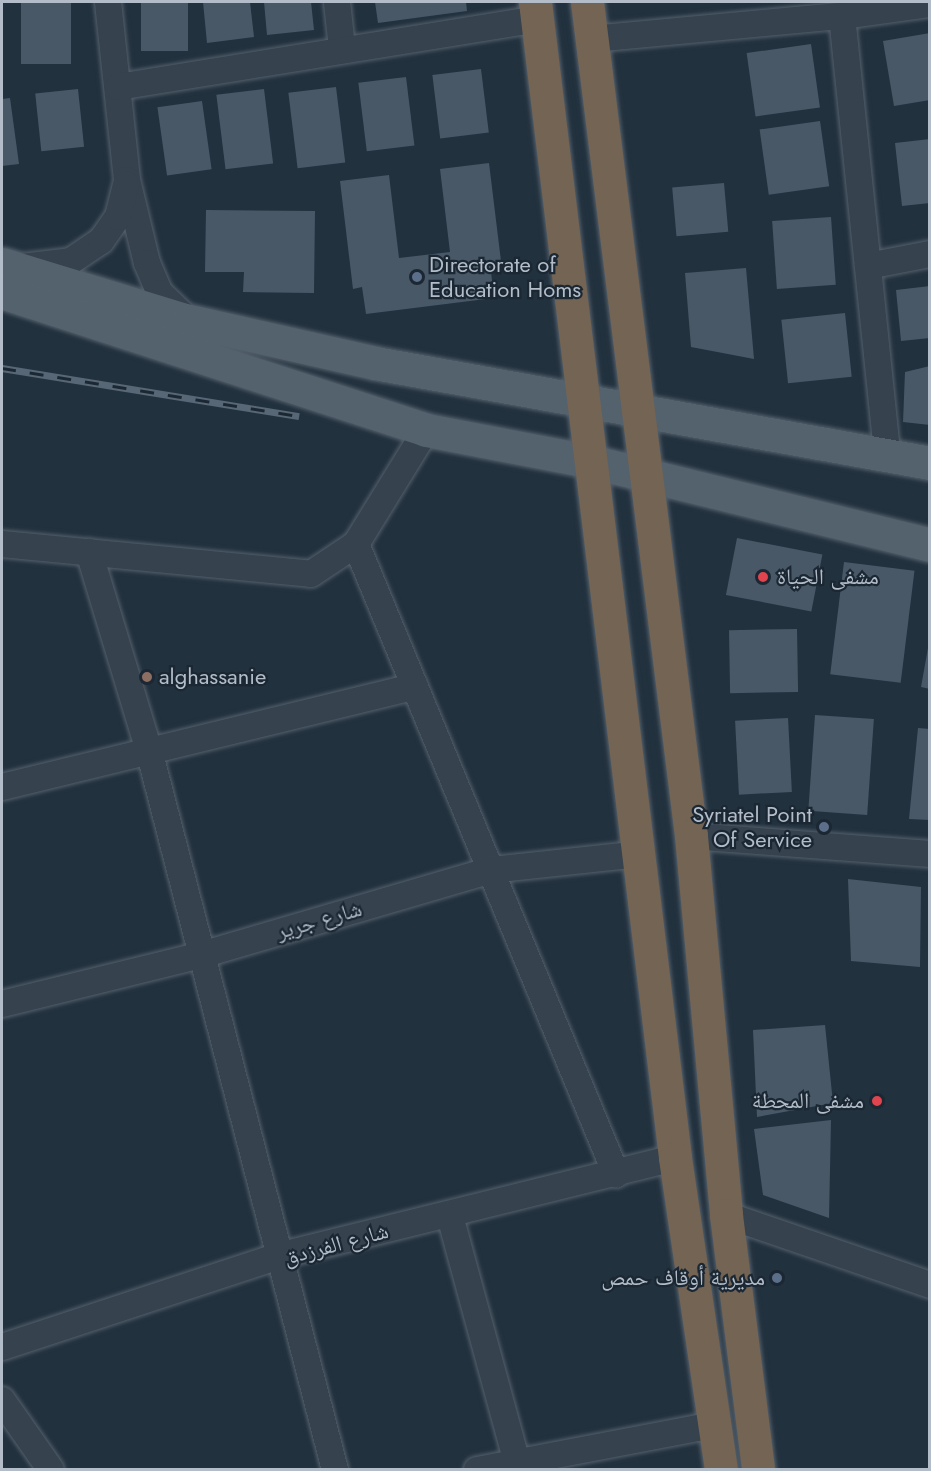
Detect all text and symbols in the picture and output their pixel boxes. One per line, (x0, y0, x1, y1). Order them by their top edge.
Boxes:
place label: Directorate of Education Homs (429, 251, 581, 302)
marker: Directorate of Education Homs (410, 270, 424, 284)
place label: مشفى الحياة (777, 564, 879, 590)
marker: مشفى الحياة (754, 568, 772, 586)
place label: alghassanie (159, 664, 266, 690)
marker: alghassanie (140, 670, 154, 684)
place label: Syriatel Point Of Service (692, 801, 812, 852)
marker: Syriatel Point Of Service (817, 820, 831, 834)
street label: شارع جرير (273, 895, 365, 945)
place label: مشفى المحطة (752, 1088, 864, 1114)
marker: مشفى المحطة (868, 1092, 886, 1110)
street label: شارع الفرزدق (281, 1217, 391, 1271)
place label: مديرية أوقاف حمص (601, 1265, 765, 1291)
marker: مديرية أوقاف حمص (770, 1271, 784, 1285)

